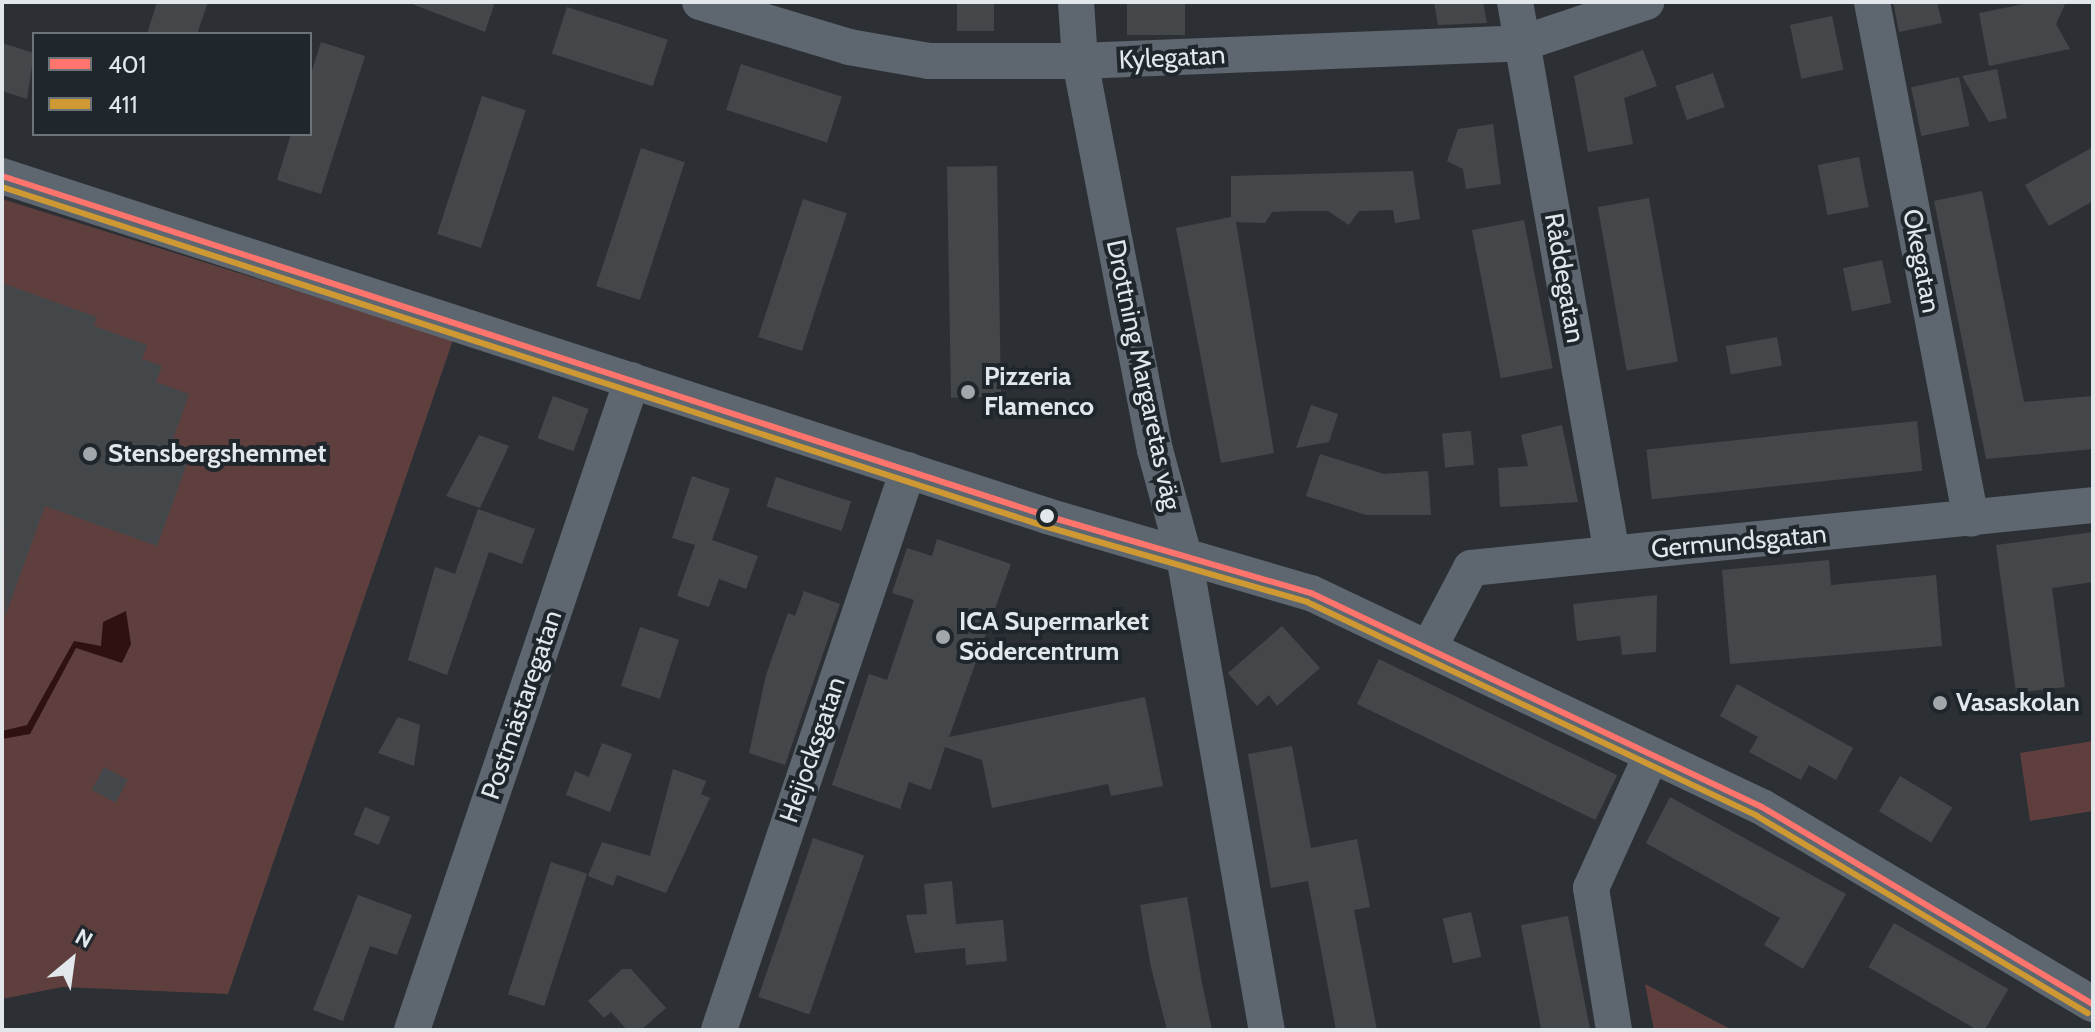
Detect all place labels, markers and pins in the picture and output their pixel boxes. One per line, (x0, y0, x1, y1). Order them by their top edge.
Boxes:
place label: Pizzeria Flamenco (984, 361, 1094, 422)
marker: Pizzeria Flamenco (959, 383, 977, 401)
place label: Stensbergshemmet (108, 438, 326, 470)
marker: Stensbergshemmet (79, 443, 101, 465)
unlabelled marker (1039, 508, 1055, 524)
place label: ICA Supermarket Södercentrum (959, 606, 1149, 668)
marker: ICA Supermarket Södercentrum (934, 628, 952, 646)
place label: Vasaskolan (1956, 687, 2080, 719)
marker: Vasaskolan (1931, 694, 1949, 712)

